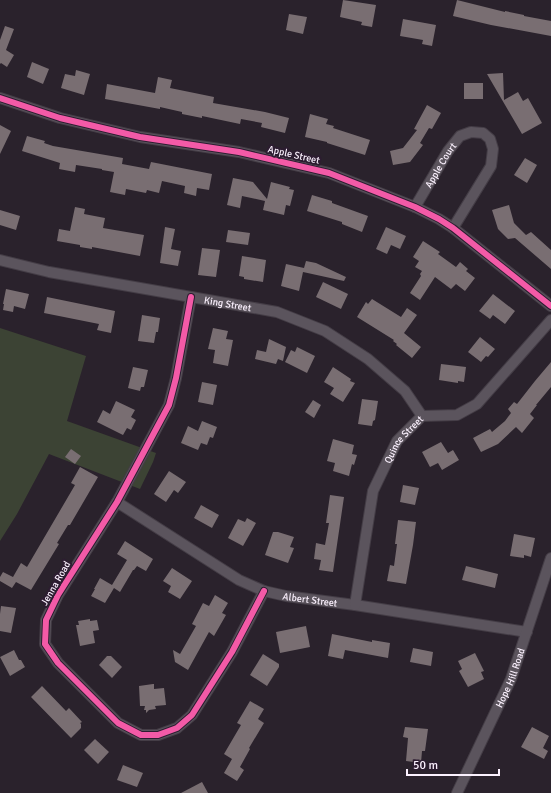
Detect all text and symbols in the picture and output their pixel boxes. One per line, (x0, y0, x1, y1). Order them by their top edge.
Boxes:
street label: Apple Court (423, 140, 460, 190)
street label: Apple Street (267, 143, 321, 167)
street label: King Street (203, 294, 253, 314)
street label: Quince Street (382, 413, 426, 466)
street label: Jenna Road (38, 559, 73, 608)
street label: Albert Street (281, 590, 339, 610)
street label: Hope Hill Road (493, 647, 528, 710)
scale bar (407, 751, 499, 777)
text: 50 m (413, 758, 438, 773)

